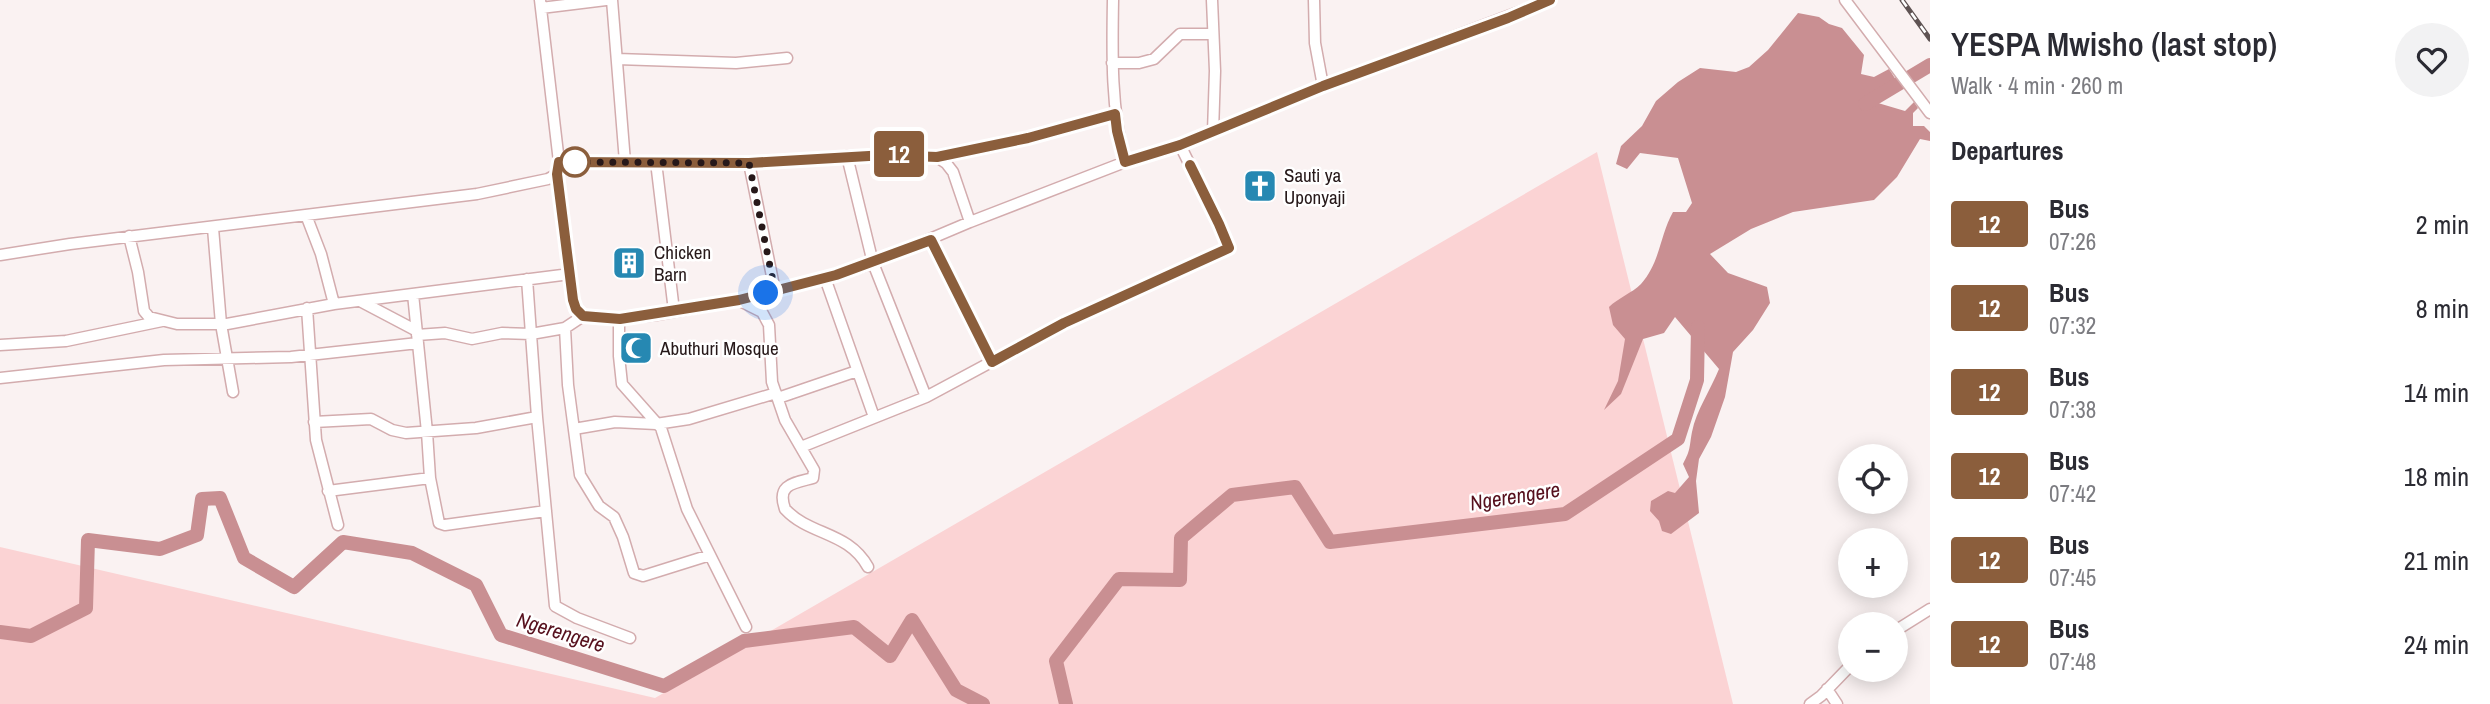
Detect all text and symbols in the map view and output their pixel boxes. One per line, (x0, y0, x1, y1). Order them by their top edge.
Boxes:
text: YESPA Mwisho (last stop) (1951, 22, 2277, 66)
button: heart (2395, 23, 2469, 97)
text: Walk · 4 min · 260 m (1951, 70, 2123, 101)
line badge: 12 (867, 131, 930, 177)
text: Departures (1951, 133, 2064, 168)
text: 12 (888, 138, 910, 170)
unlabelled marker (560, 147, 590, 177)
place label: Sauti ya Uponyaji (1284, 162, 1345, 210)
church icon: Sauti ya Uponyaji (1241, 167, 1279, 205)
text: Bus (2049, 191, 2089, 226)
text: 2 min (2416, 207, 2469, 242)
text: 12 (1979, 208, 2000, 240)
text: 07:26 (2049, 226, 2096, 257)
place label: Chicken Barn (654, 239, 711, 287)
building icon: Chicken Barn (610, 244, 648, 282)
your location (748, 275, 783, 310)
text: Bus (2049, 275, 2089, 310)
text: 8 min (2416, 291, 2469, 326)
text: 12 (1979, 292, 2000, 324)
text: 07:32 (2049, 310, 2096, 341)
mosque icon: Abuthuri Mosque (617, 329, 655, 367)
place label: Abuthuri Mosque (659, 335, 779, 361)
text: Bus (2049, 359, 2089, 394)
text: 14 min (2404, 375, 2469, 410)
text: 12 (1979, 376, 2000, 408)
text: 07:38 (2049, 394, 2096, 425)
text: Bus (2049, 443, 2089, 478)
map controls (1838, 444, 1908, 682)
button: locate (1838, 444, 1908, 514)
text: 18 min (2404, 459, 2469, 494)
text: 12 (1979, 460, 2000, 492)
water label: Ngerengere (1468, 475, 1562, 517)
text: 07:42 (2049, 478, 2096, 509)
text: Bus (2049, 527, 2089, 562)
button: + (1838, 528, 1908, 598)
text: 21 min (2404, 543, 2469, 578)
text: 12 (1979, 544, 2000, 576)
text: 07:45 (2049, 562, 2096, 593)
water label: Ngerengere (513, 605, 609, 659)
text: Bus (2049, 611, 2089, 646)
button: − (1838, 612, 1908, 682)
text: 24 min (2404, 627, 2469, 662)
text: 12 (1979, 628, 2000, 660)
text: 07:48 (2049, 646, 2096, 677)

